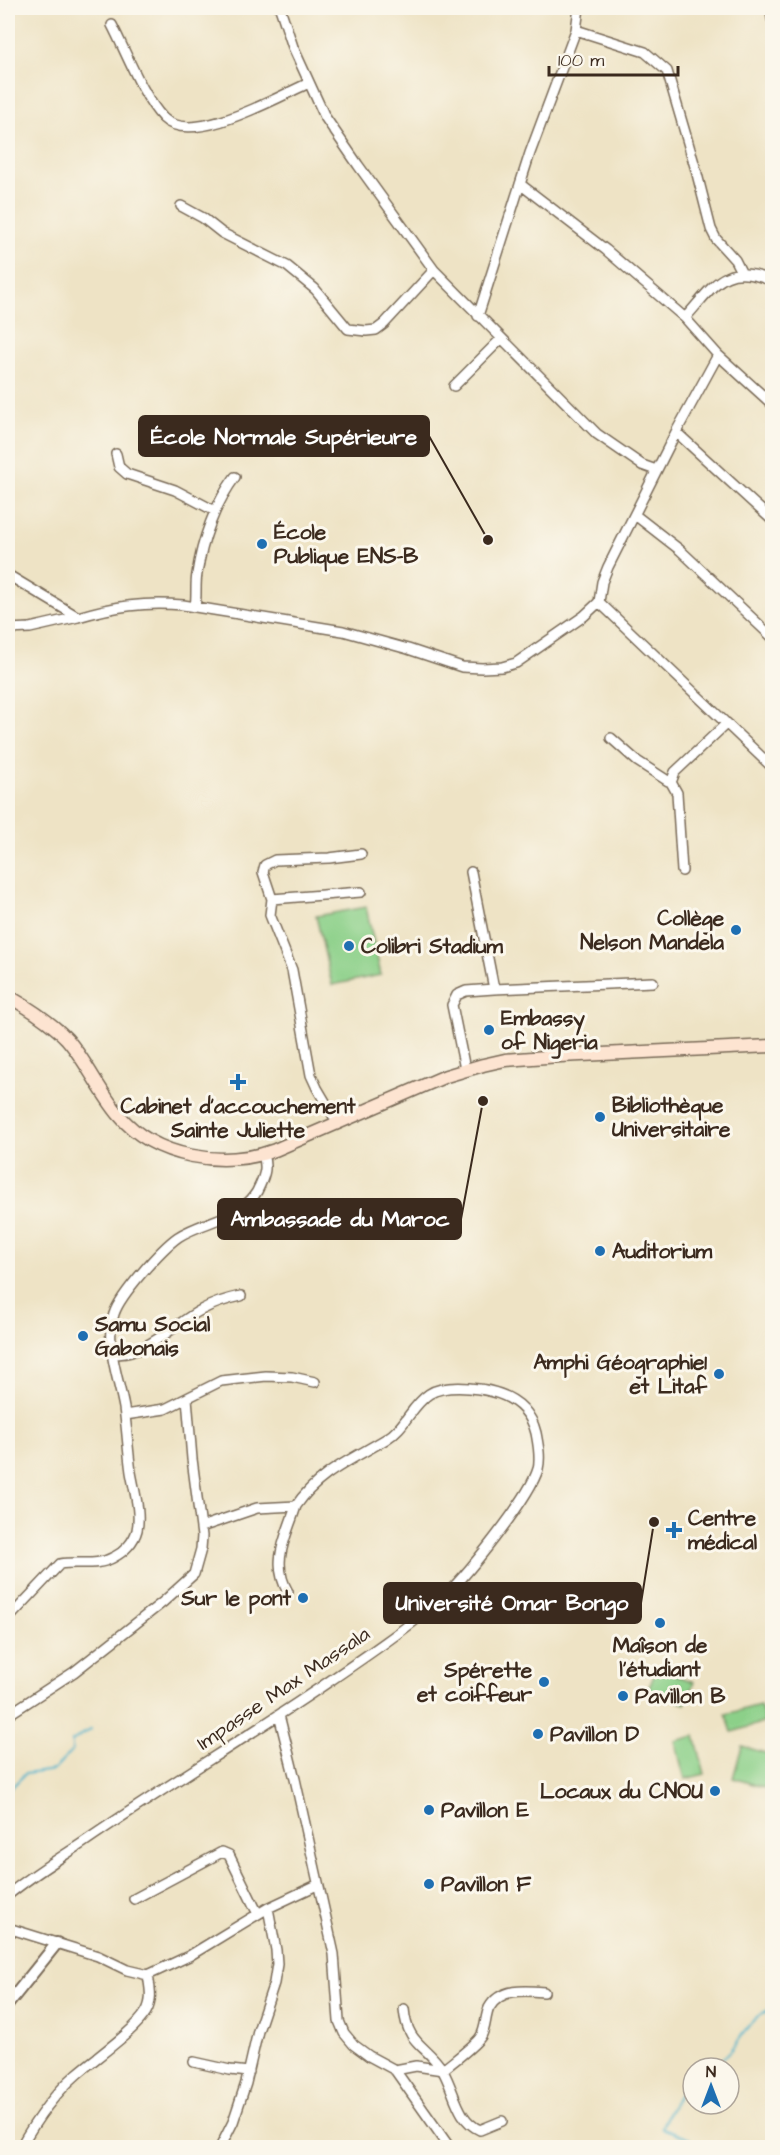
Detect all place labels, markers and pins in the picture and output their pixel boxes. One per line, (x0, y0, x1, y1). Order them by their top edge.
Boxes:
callout: École Normale Supérieure (139, 416, 429, 456)
place label: École Publique ENS-B (274, 518, 418, 572)
marker: École Publique ENS-B (255, 537, 269, 551)
place label: Collège Nelson Mandela (580, 904, 725, 957)
marker: Collège Nelson Mandela (729, 923, 743, 937)
place label: Colibri Stadium (361, 932, 503, 961)
marker: Colibri Stadium (342, 939, 356, 953)
place label: Embassy of Nigeria (501, 1004, 598, 1059)
marker: Embassy of Nigeria (482, 1023, 496, 1037)
marker: Cabinet d'accouchement Sainte Juliette (229, 1073, 247, 1091)
place label: Bibliothèque Universitaire (612, 1091, 731, 1144)
place label: Cabinet d'accouchement Sainte Juliette (121, 1092, 356, 1145)
marker: Bibliothèque Universitaire (593, 1110, 607, 1124)
callout: Ambassade du Maroc (218, 1199, 461, 1239)
place label: Auditorium (612, 1237, 713, 1266)
marker: Auditorium (593, 1244, 607, 1258)
place label: Samu Social Gabonais (94, 1310, 211, 1363)
marker: Samu Social Gabonais (76, 1329, 90, 1343)
place label: Amphi Géographie1 et Litaf (533, 1348, 708, 1401)
marker: Amphi Géographie1 et Litaf (712, 1367, 726, 1381)
place label: Centre médical (688, 1504, 758, 1557)
marker: Centre médical (665, 1521, 683, 1539)
callout: Université Omar Bongo (384, 1583, 641, 1623)
place label: Sur le pont (180, 1584, 292, 1614)
marker: Sur le pont (296, 1591, 310, 1605)
marker: Maîson de l'étudiant (653, 1616, 667, 1630)
place label: Maîson de l'étudiant (613, 1631, 708, 1684)
place label: Spérette et coiffeur (417, 1656, 533, 1709)
marker: Spérette et coiffeur (537, 1675, 551, 1689)
place label: Pavillon B (635, 1682, 725, 1711)
marker: Pavillon B (616, 1689, 630, 1703)
place label: Pavillon D (550, 1720, 639, 1749)
marker: Pavillon D (531, 1727, 545, 1741)
place label: Locaux du CNOU (540, 1777, 703, 1806)
marker: Locaux du CNOU (708, 1784, 722, 1798)
place label: Pavillon E (441, 1796, 529, 1825)
marker: Pavillon E (422, 1803, 436, 1817)
place label: Pavillon F (441, 1870, 531, 1899)
marker: Pavillon F (422, 1877, 436, 1891)

